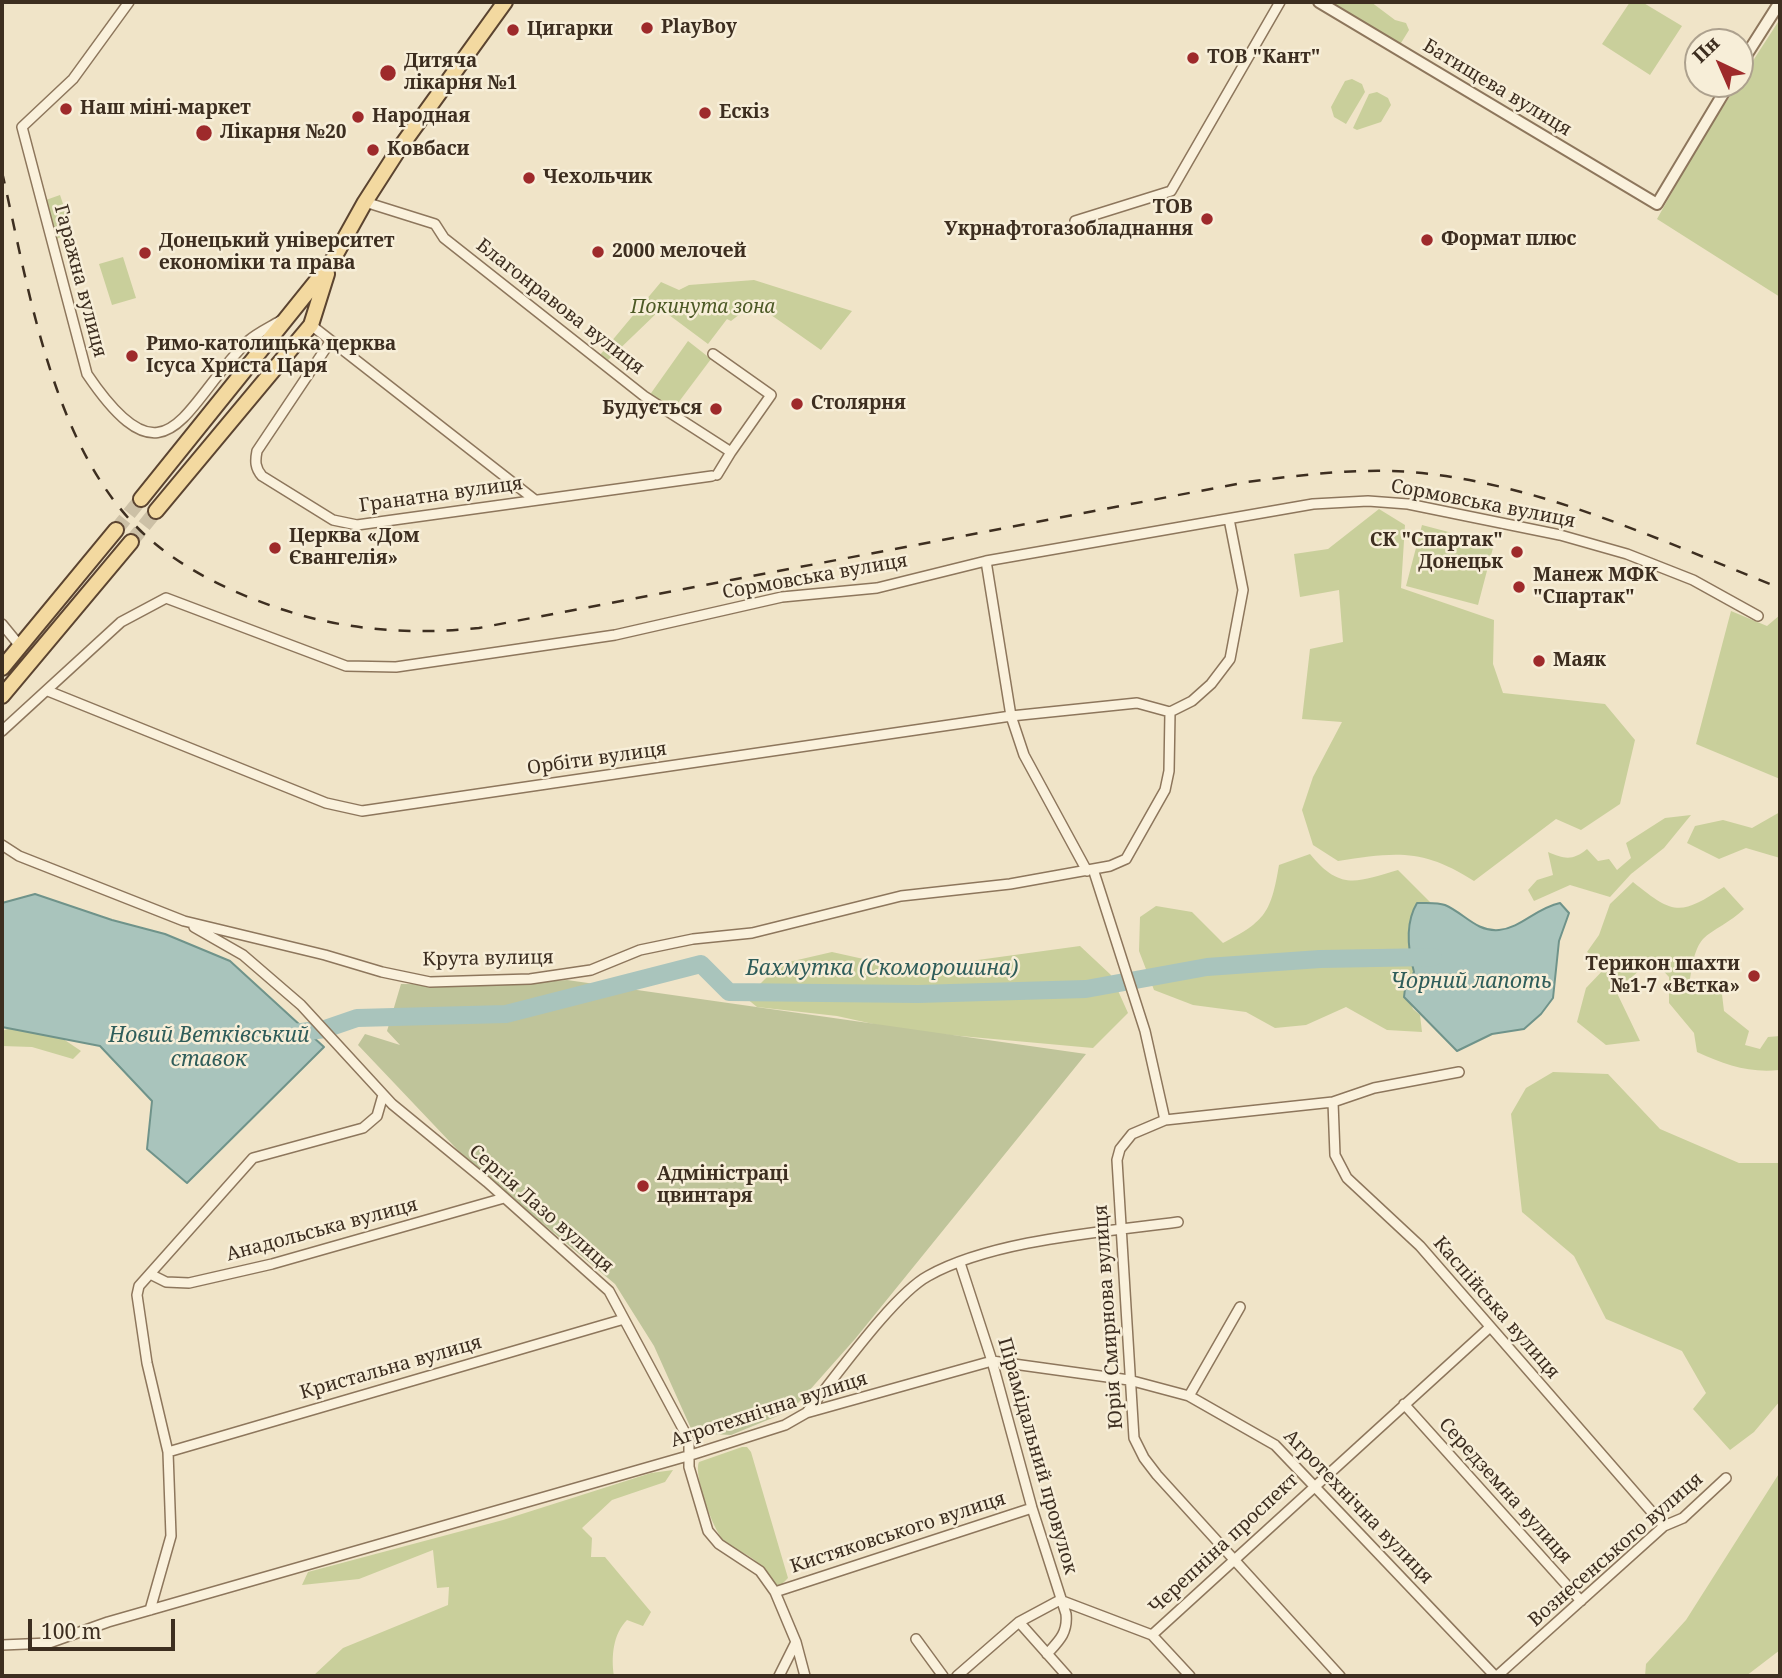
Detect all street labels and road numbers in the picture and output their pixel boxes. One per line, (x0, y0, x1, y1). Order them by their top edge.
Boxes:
street label: Батищева вулиця (1419, 35, 1575, 141)
street label: Гаражна вулиця (49, 202, 111, 360)
street label: Благонравова вулиця (471, 234, 649, 380)
street label: Гранатна вулиця (358, 472, 524, 518)
street label: Сормовська вулиця (1389, 475, 1577, 533)
street label: Сормовська вулиця (721, 549, 909, 605)
street label: Орбіти вулиця (526, 738, 668, 780)
street label: Крута вулиця (422, 946, 554, 972)
street label: Сергія Лазо вулиця (464, 1140, 618, 1278)
street label: Анадольська вулиця (224, 1193, 420, 1267)
street label: Юрія Смирнова вулиця (1090, 1204, 1128, 1430)
street label: Каспійська вулиця (1428, 1232, 1564, 1384)
street label: Кристальна вулиця (297, 1331, 485, 1405)
street label: Пірамідальний провулок (992, 1335, 1082, 1577)
street label: Агротехнічна вулиця (668, 1367, 870, 1453)
street label: Середземна вулиця (1434, 1413, 1576, 1569)
street label: Агротехнічна вулиця (1278, 1425, 1438, 1589)
street label: Вознесенського вулиця (1524, 1468, 1708, 1632)
street label: Черепніна проспект (1145, 1469, 1303, 1619)
street label: Кистяковського вулиця (787, 1487, 1009, 1579)

